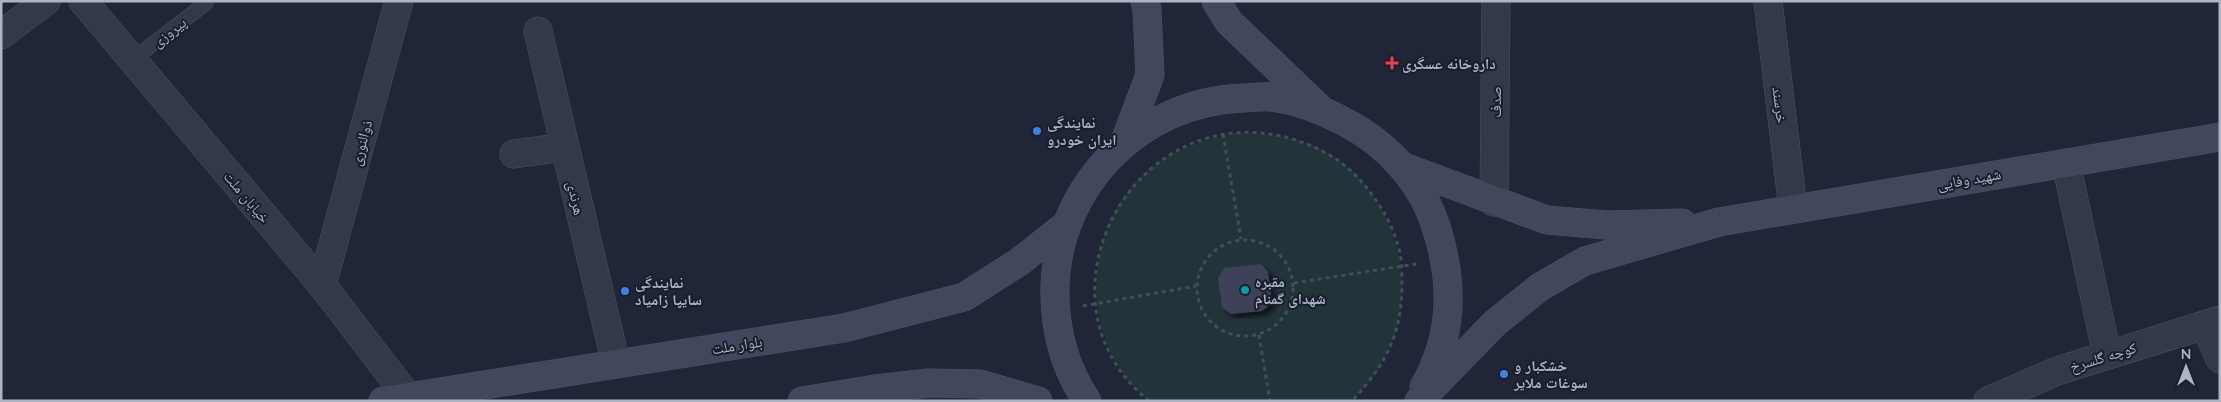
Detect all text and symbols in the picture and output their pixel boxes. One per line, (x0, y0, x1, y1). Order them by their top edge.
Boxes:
street label: پیروزی (148, 13, 191, 52)
place label: داروخانه عسگری (1402, 54, 1496, 73)
marker: داروخانه عسگری (1386, 57, 1398, 69)
street label: خرسند (1768, 85, 1792, 125)
street label: صدف (1486, 86, 1505, 118)
place label: نمایندگی ایران خودرو (1047, 113, 1116, 149)
street label: ذوالنوری (346, 118, 377, 168)
marker: نمایندگی ایران خودرو (1031, 125, 1043, 137)
street label: شهید وفایی (1936, 164, 2003, 195)
street label: خیابان ملت (219, 167, 275, 228)
street label: هرندی (562, 179, 589, 217)
place label: مقبره شهدای گمنام (1255, 272, 1326, 309)
place label: نمایندگی سایپا زامیاد (635, 273, 702, 309)
marker: مقبره شهدای گمنام (1239, 284, 1251, 296)
marker: نمایندگی سایپا زامیاد (619, 285, 631, 297)
street label: بلوار ملت (710, 332, 764, 358)
street label: کوچه گلسرخ (2067, 338, 2139, 377)
north arrow (2161, 342, 2211, 392)
text: N (2181, 345, 2191, 363)
place label: خشکبار و سوغات ملایر (1513, 356, 1588, 392)
marker: خشکبار و سوغات ملایر (1498, 368, 1510, 380)

